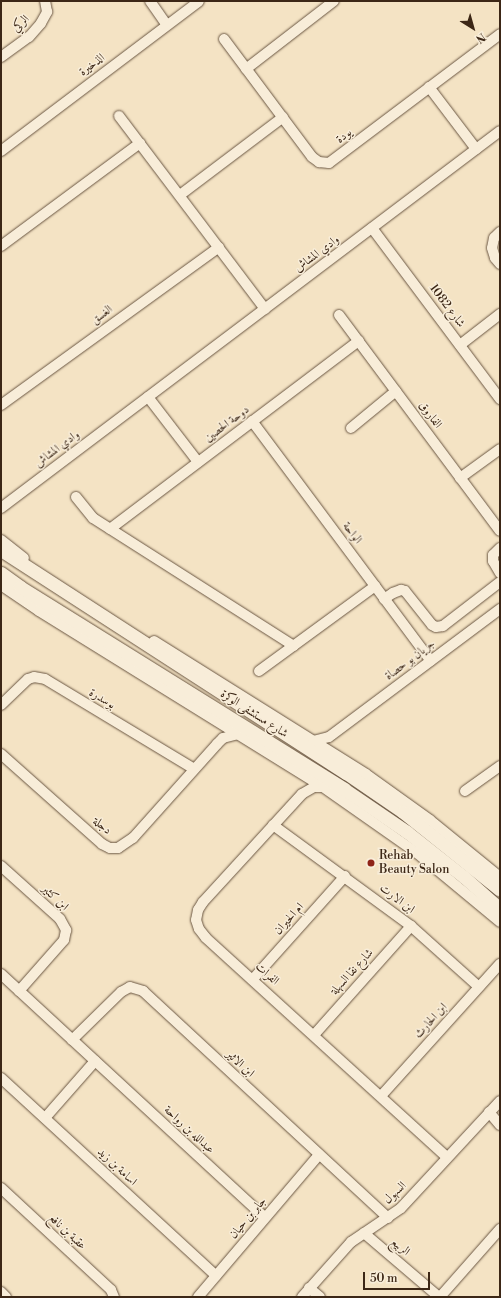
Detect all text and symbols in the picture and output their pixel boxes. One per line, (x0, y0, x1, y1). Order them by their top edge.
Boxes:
north arrow (453, 8, 493, 48)
street label: الركي (9, 12, 33, 36)
text: N (473, 29, 488, 46)
street label: الذخيرة (76, 51, 108, 79)
street label: يودة (333, 125, 355, 147)
street label: وادي المشاش (292, 232, 342, 276)
street label: شارع 1082 (426, 282, 468, 330)
street label: الغسق (88, 302, 116, 328)
street label: الفاروق (415, 399, 445, 431)
street label: دوحة الحصين (202, 402, 252, 446)
street label: وادي المشاش (32, 427, 82, 471)
street label: الواحة (339, 519, 365, 547)
street label: جريان بو حصاة (382, 637, 438, 683)
street label: بوسدرة (86, 686, 118, 712)
street label: شارع مستشفى الوكرة (217, 687, 291, 741)
street label: دجلة (90, 814, 114, 838)
place label: Rehab Beauty Salon (379, 849, 449, 877)
marker: Rehab Beauty Salon (366, 858, 376, 868)
street label: ابن الارت (377, 881, 417, 917)
street label: ابن كثير (39, 882, 71, 914)
street label: ام الحيران (271, 900, 307, 938)
street label: شارع نقا السهلة (328, 946, 376, 998)
street label: الفرات (252, 960, 282, 988)
street label: ابن الحارث (411, 1000, 451, 1042)
street label: ابن الاثير (223, 1047, 257, 1081)
street label: عبدالله بن رواحة (161, 1103, 217, 1157)
street label: اسامة بن زيد (94, 1145, 140, 1189)
street label: السهول (381, 1179, 409, 1207)
street label: جابر بن حيان (226, 1194, 270, 1242)
street label: عقبة بن نافع (45, 1211, 89, 1253)
street label: الربيع (387, 1235, 413, 1259)
scale bar (365, 1264, 432, 1290)
text: 50 m (370, 1271, 398, 1286)

